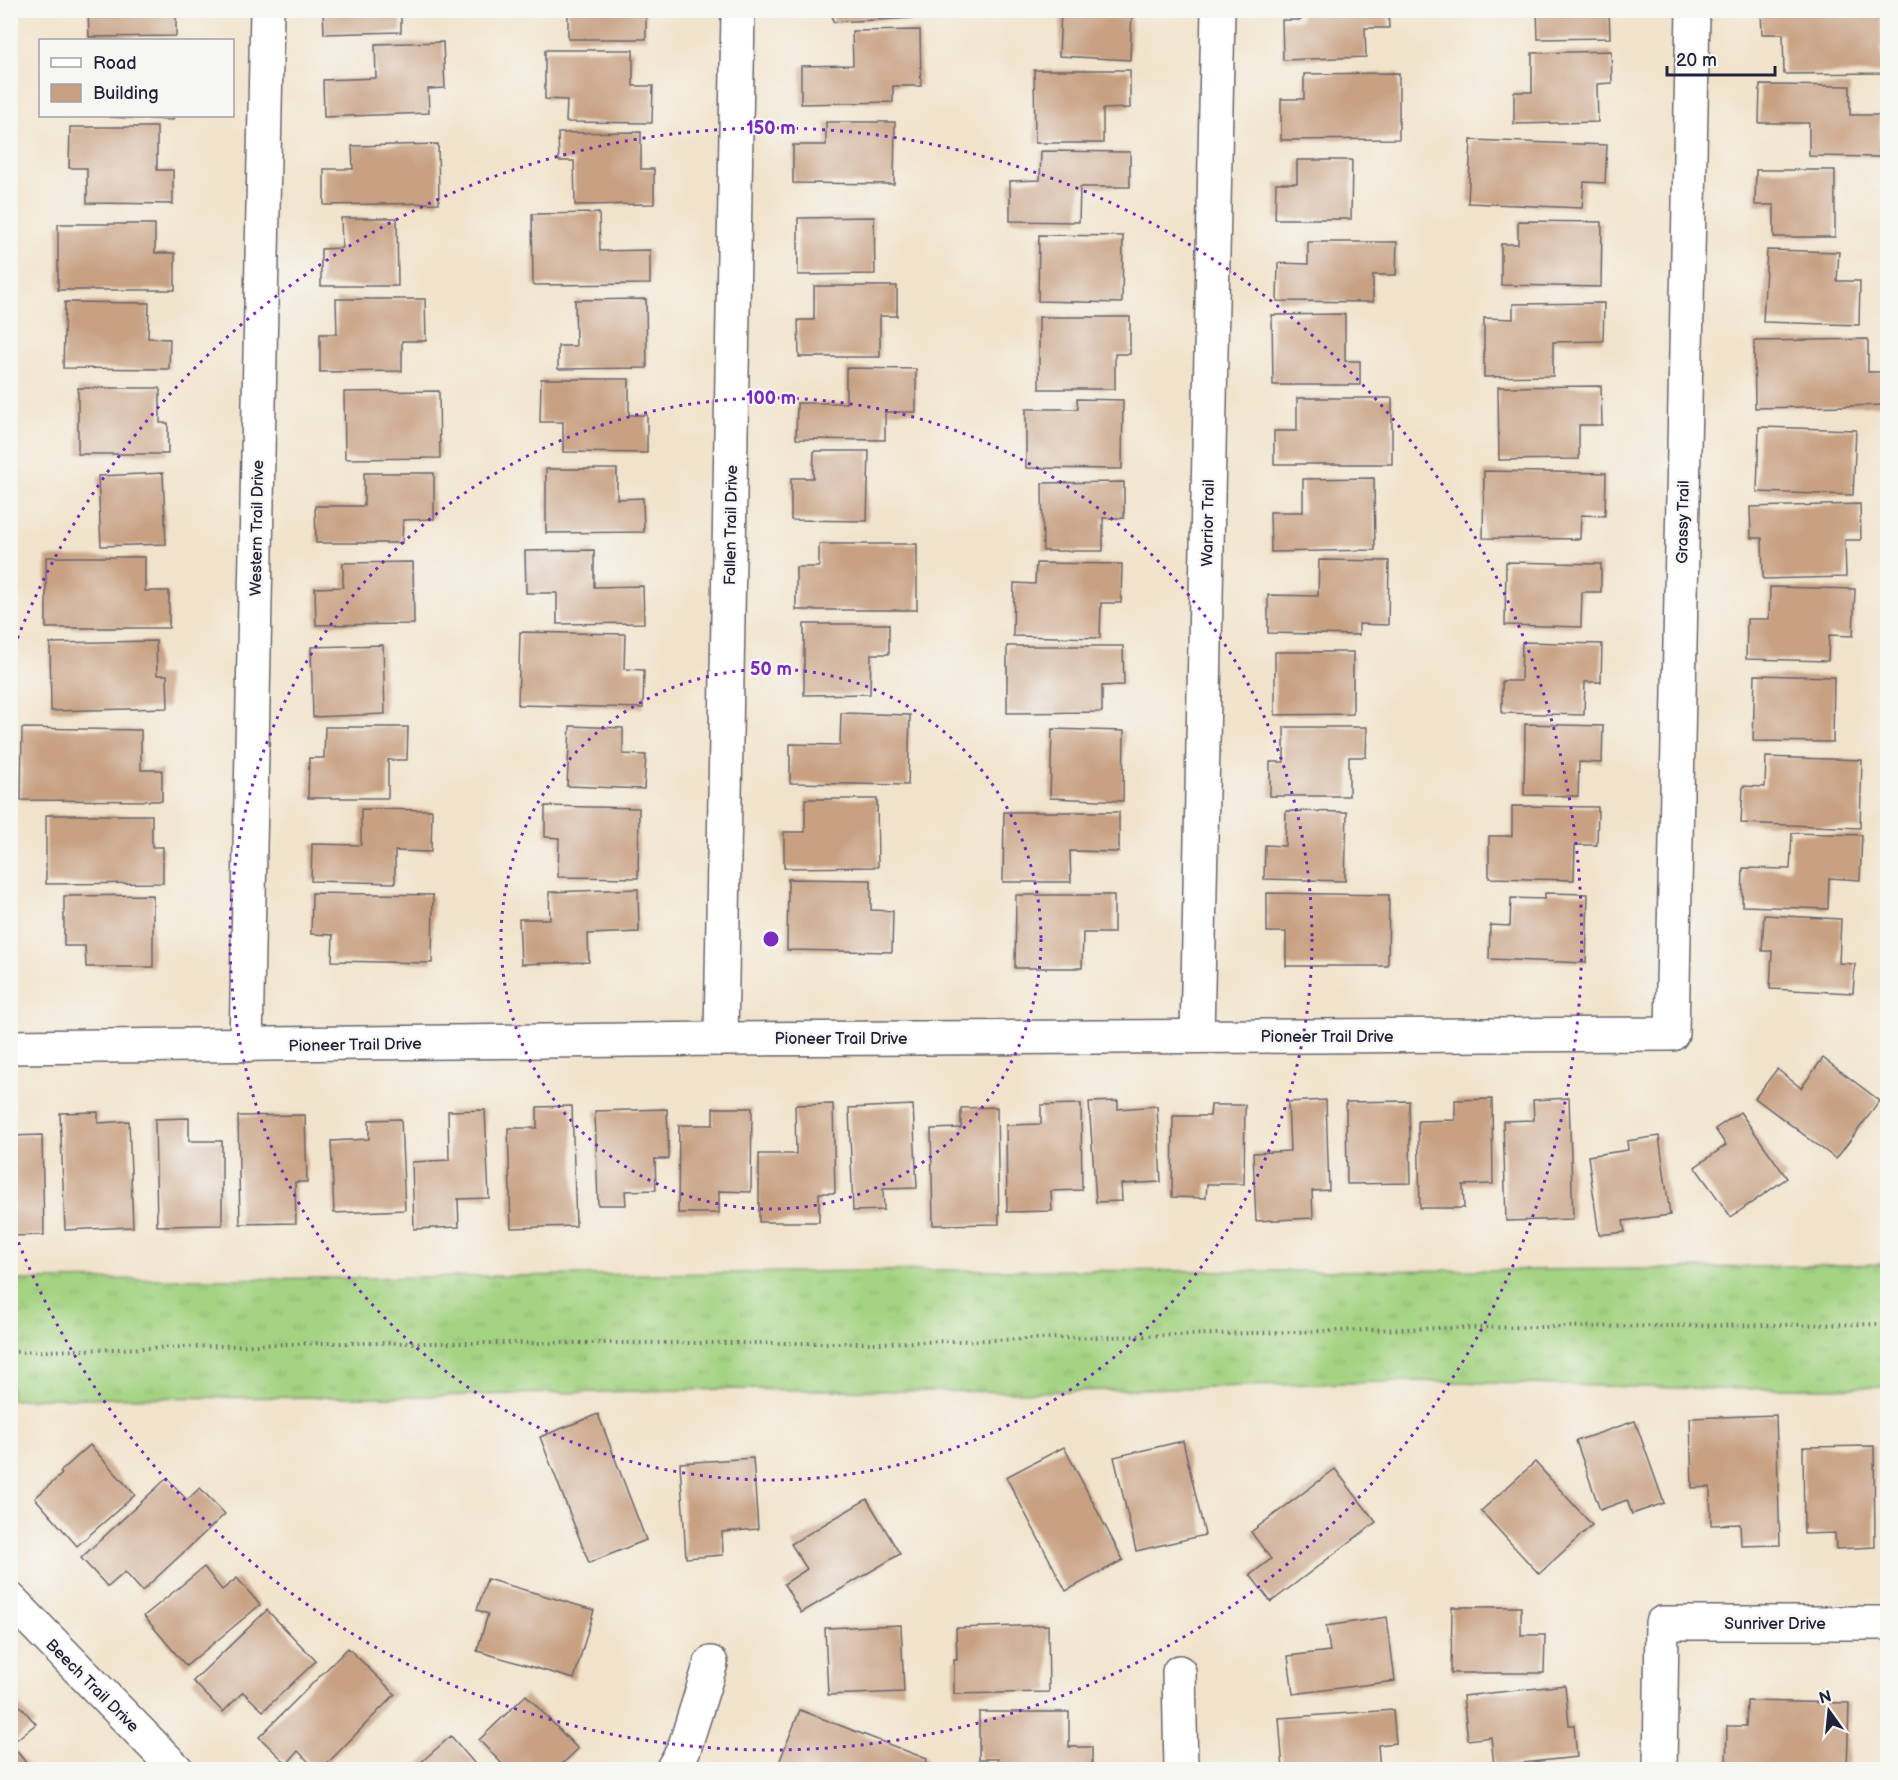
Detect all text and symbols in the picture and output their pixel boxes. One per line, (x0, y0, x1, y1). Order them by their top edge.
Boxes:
legend (39, 39, 234, 117)
scale bar (1667, 39, 1775, 77)
text: 20 m (1676, 50, 1717, 71)
text: Road (93, 53, 137, 74)
text: Building (93, 83, 159, 104)
text: 150 m (746, 118, 796, 139)
text: 100 m (746, 388, 796, 409)
street label: Western Trail Drive (247, 459, 268, 596)
street label: Fallen Trail Drive (721, 464, 742, 585)
street label: Warrior Trail (1198, 479, 1219, 567)
street label: Grassy Trail (1673, 480, 1694, 564)
text: 50 m (750, 659, 792, 680)
centre of rings (761, 929, 781, 949)
street label: Pioneer Trail Drive (1260, 1028, 1394, 1047)
street label: Pioneer Trail Drive (774, 1030, 908, 1049)
street label: Pioneer Trail Drive (288, 1035, 422, 1056)
street label: Sunriver Drive (1724, 1615, 1826, 1634)
street label: Beech Trail Drive (41, 1636, 143, 1737)
north arrow (1799, 1681, 1859, 1741)
text: N (1817, 1687, 1834, 1709)

